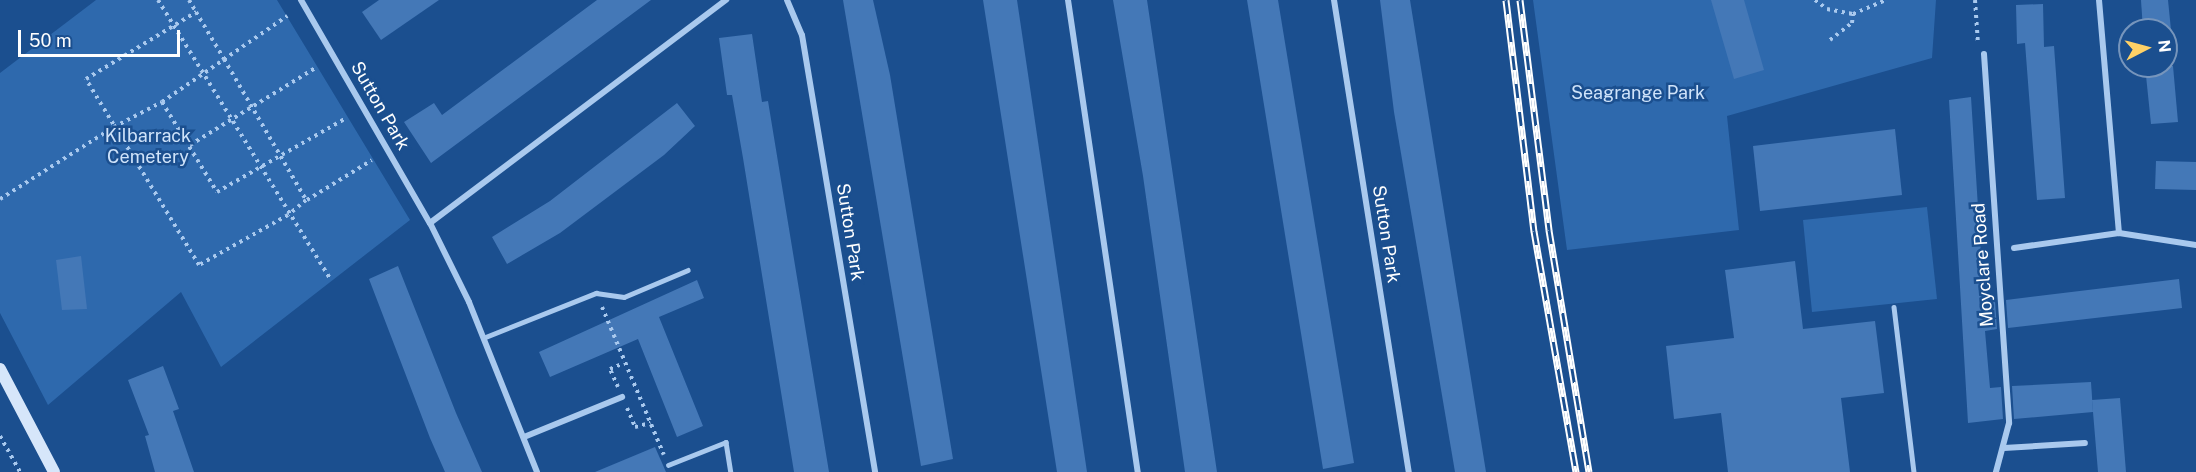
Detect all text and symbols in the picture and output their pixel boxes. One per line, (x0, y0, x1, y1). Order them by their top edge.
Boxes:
scale bar (21, 18, 183, 56)
north arrow (2118, 18, 2178, 78)
text: 50 m (29, 30, 72, 51)
text: N (2154, 39, 2175, 53)
street label: Sutton Park (346, 58, 414, 154)
park label: Seagrange Park (1571, 82, 1705, 104)
park label: Kilbarrack Cemetery (105, 126, 191, 168)
street label: Sutton Park (832, 182, 868, 282)
street label: Sutton Park (1368, 184, 1404, 284)
street label: Moyclare Road (1968, 202, 1998, 328)

